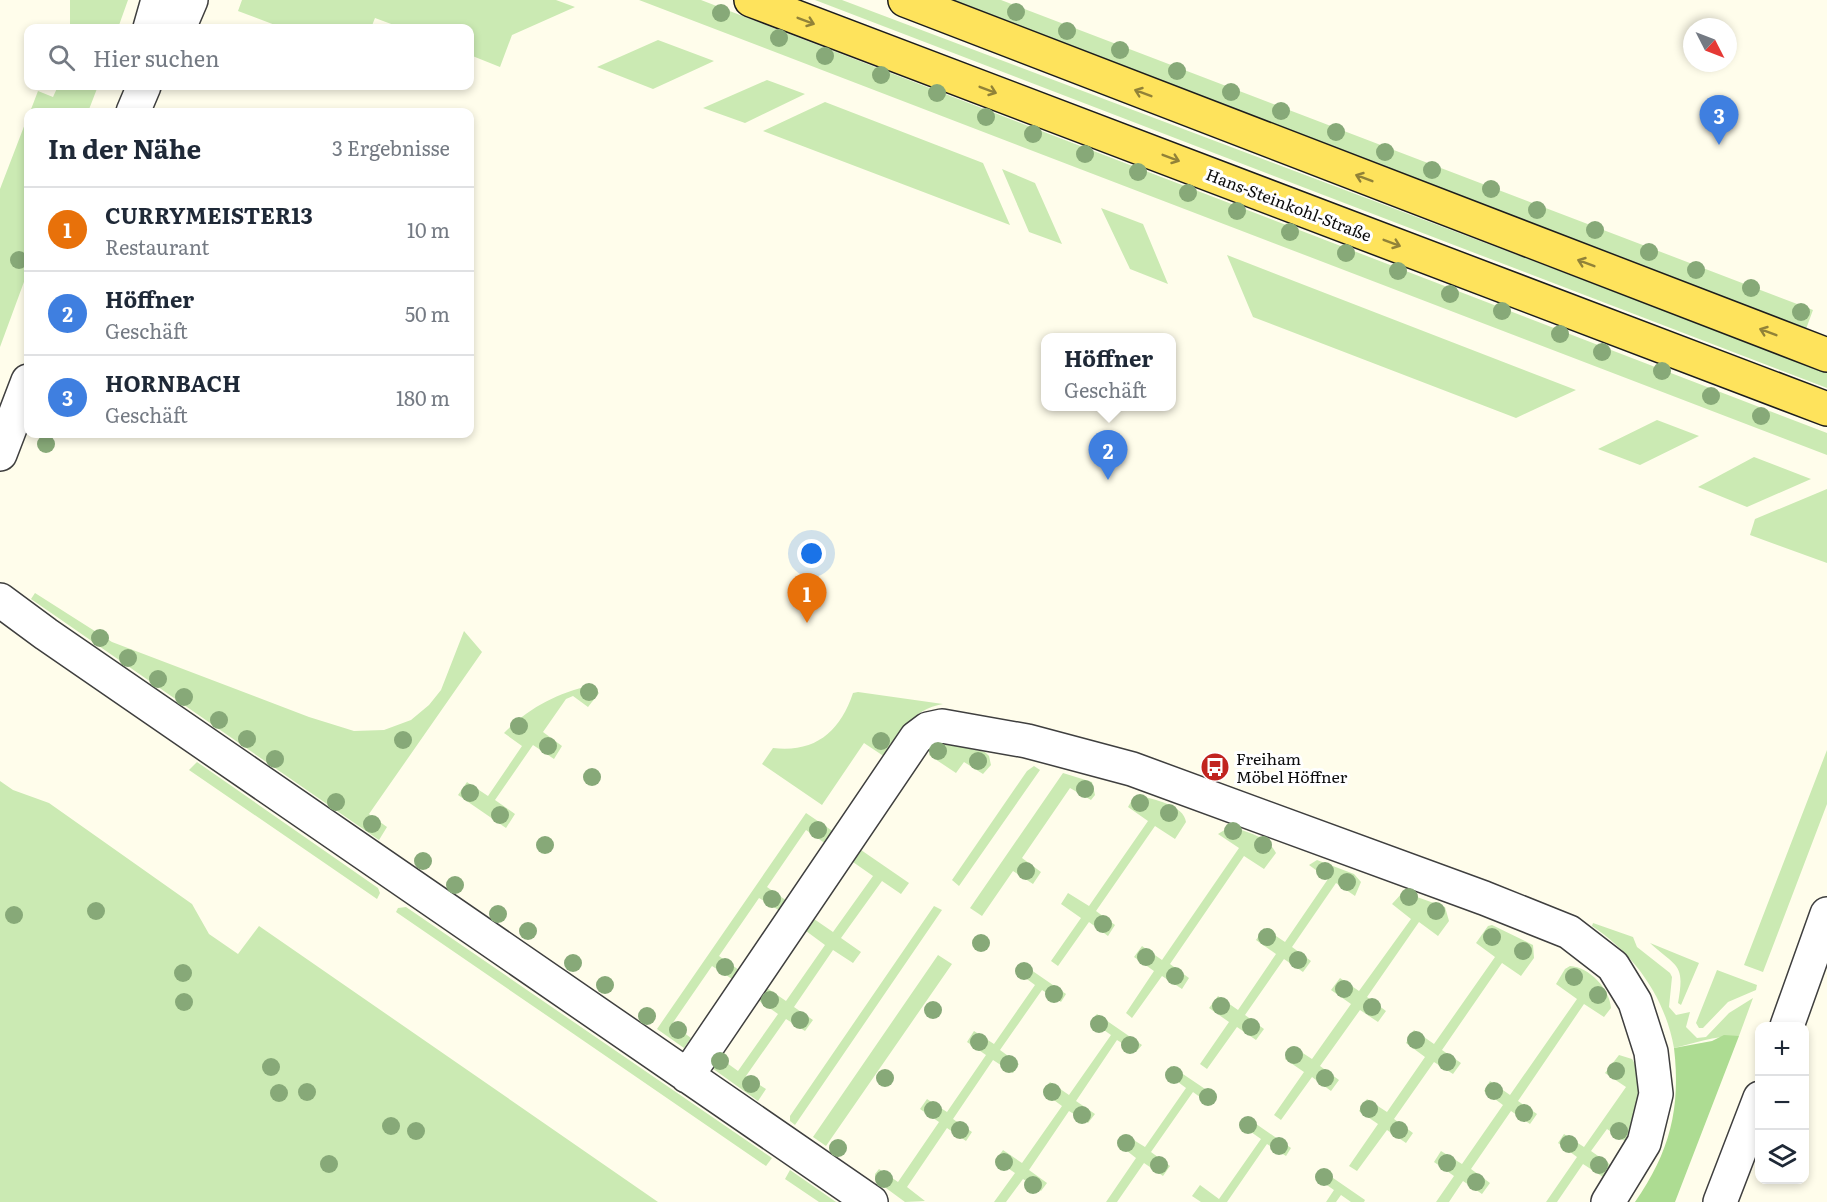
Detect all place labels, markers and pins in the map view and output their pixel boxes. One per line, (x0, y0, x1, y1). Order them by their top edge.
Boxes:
pin: 3 (1700, 96, 1738, 145)
pin: 2 (1088, 430, 1128, 480)
pin: 1 (788, 574, 826, 623)
place label: Freiham Möbel Höffner (1236, 746, 1348, 788)
bus stop icon: Freiham Möbel Höffner (1199, 751, 1231, 783)

